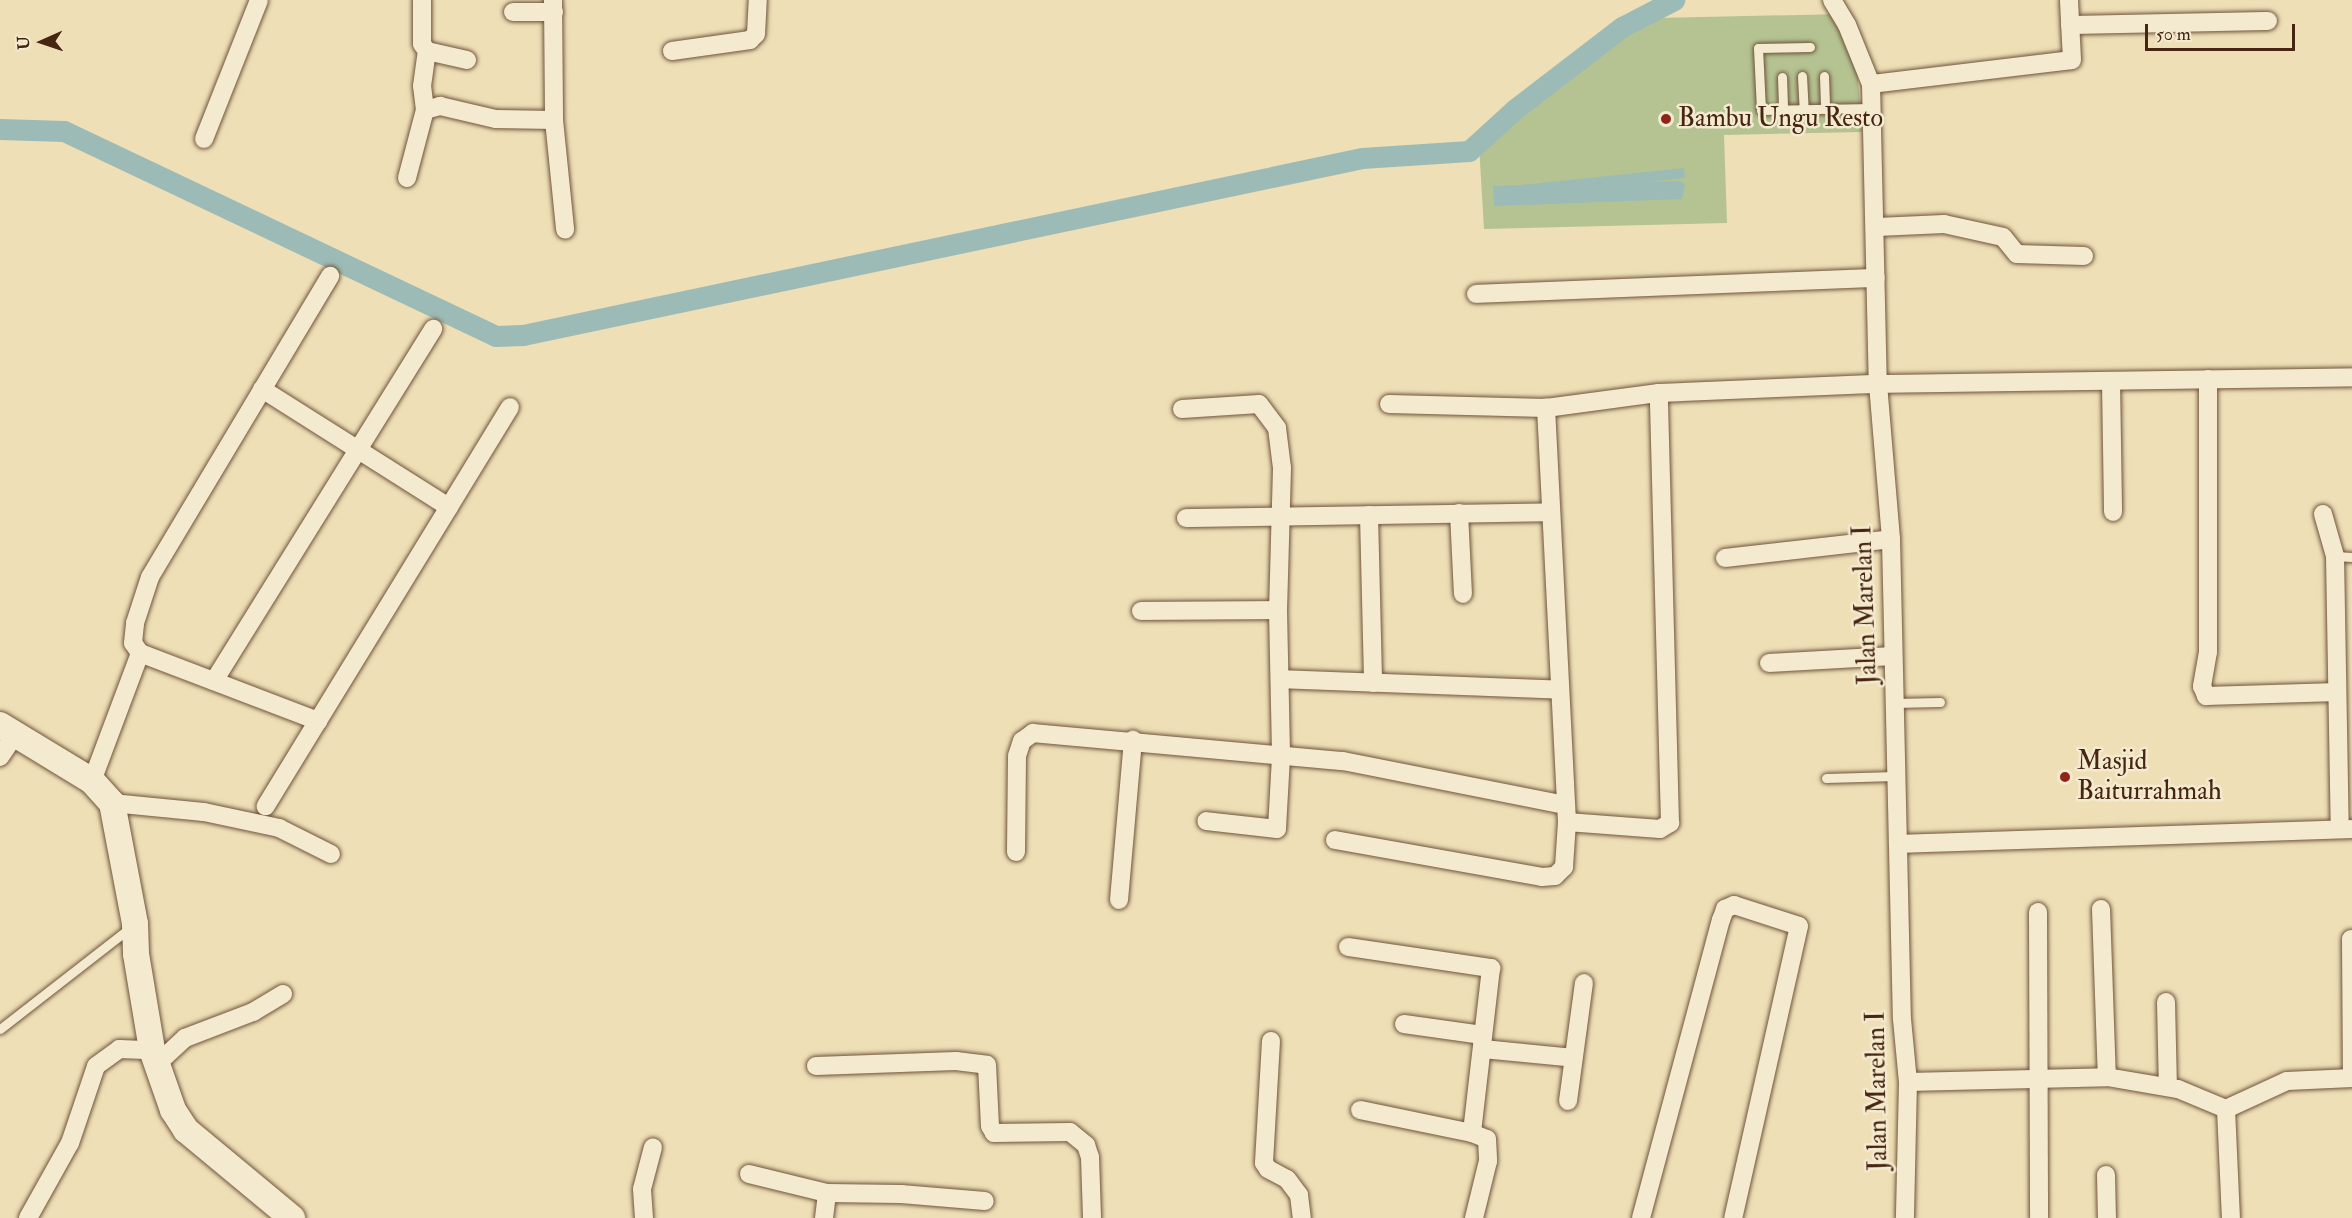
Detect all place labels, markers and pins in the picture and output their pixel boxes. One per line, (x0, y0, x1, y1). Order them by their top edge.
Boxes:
place label: Bambu Ungu Resto (1678, 103, 1883, 135)
marker: Bambu Ungu Resto (1659, 112, 1673, 126)
place label: Masjid Baiturrahmah (2077, 746, 2222, 808)
marker: Masjid Baiturrahmah (2058, 770, 2072, 784)

